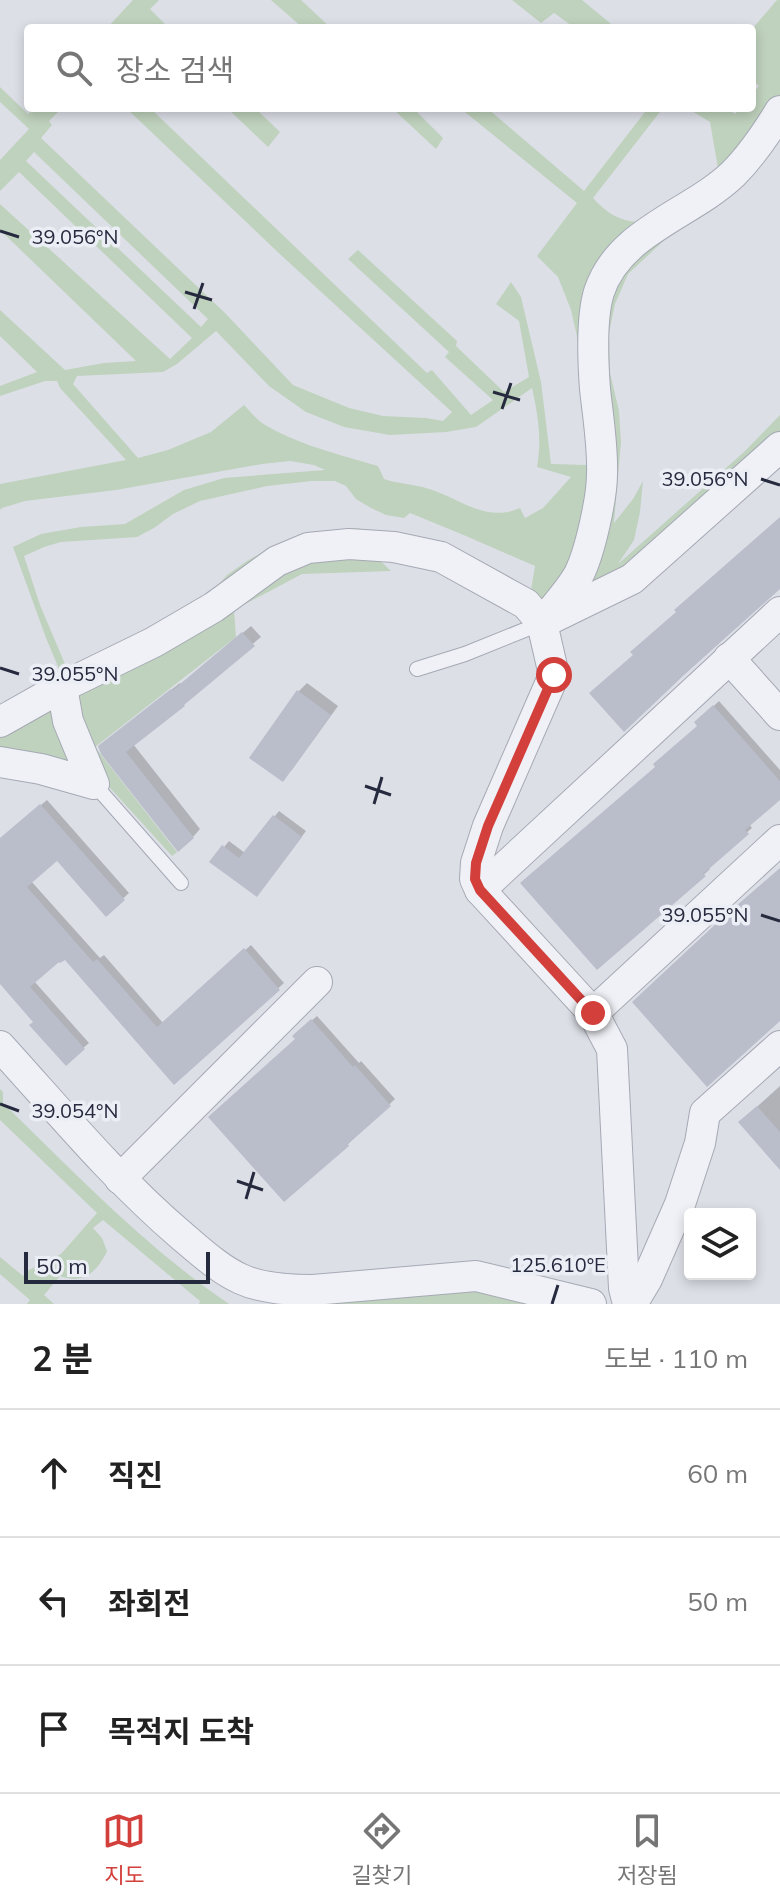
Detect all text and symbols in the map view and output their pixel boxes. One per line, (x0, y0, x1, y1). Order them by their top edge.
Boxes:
search box (24, 24, 756, 112)
icon: search (52, 46, 96, 90)
text: 장소 검색 (116, 51, 234, 89)
text: 39.056°N (32, 224, 118, 249)
text: 39.056°N (662, 466, 748, 491)
route start (536, 657, 572, 693)
text: 39.055°N (32, 661, 118, 686)
text: 39.055°N (662, 902, 748, 927)
route end (575, 995, 611, 1031)
text: 39.054°N (32, 1098, 118, 1123)
map controls (684, 1208, 756, 1280)
button: layers (684, 1208, 756, 1280)
scale bar (24, 1248, 210, 1284)
text: 50 m (36, 1252, 87, 1280)
text: 125.610°E (510, 1252, 606, 1277)
text: 2 분 (32, 1337, 93, 1380)
text: 도보 · 110 m (604, 1342, 748, 1375)
icon: ahead (32, 1451, 76, 1495)
text: 직진 (108, 1456, 163, 1494)
text: 60 m (687, 1457, 748, 1490)
icon: left (32, 1579, 76, 1623)
text: 좌회전 (108, 1584, 191, 1622)
text: 50 m (687, 1585, 748, 1618)
icon: arrive (32, 1707, 76, 1751)
text: 목적지 도착 (108, 1712, 254, 1750)
tab: 지도 (102, 1809, 146, 1889)
tab: 길찾기 (351, 1809, 412, 1889)
tab: 저장됨 (617, 1809, 678, 1889)

